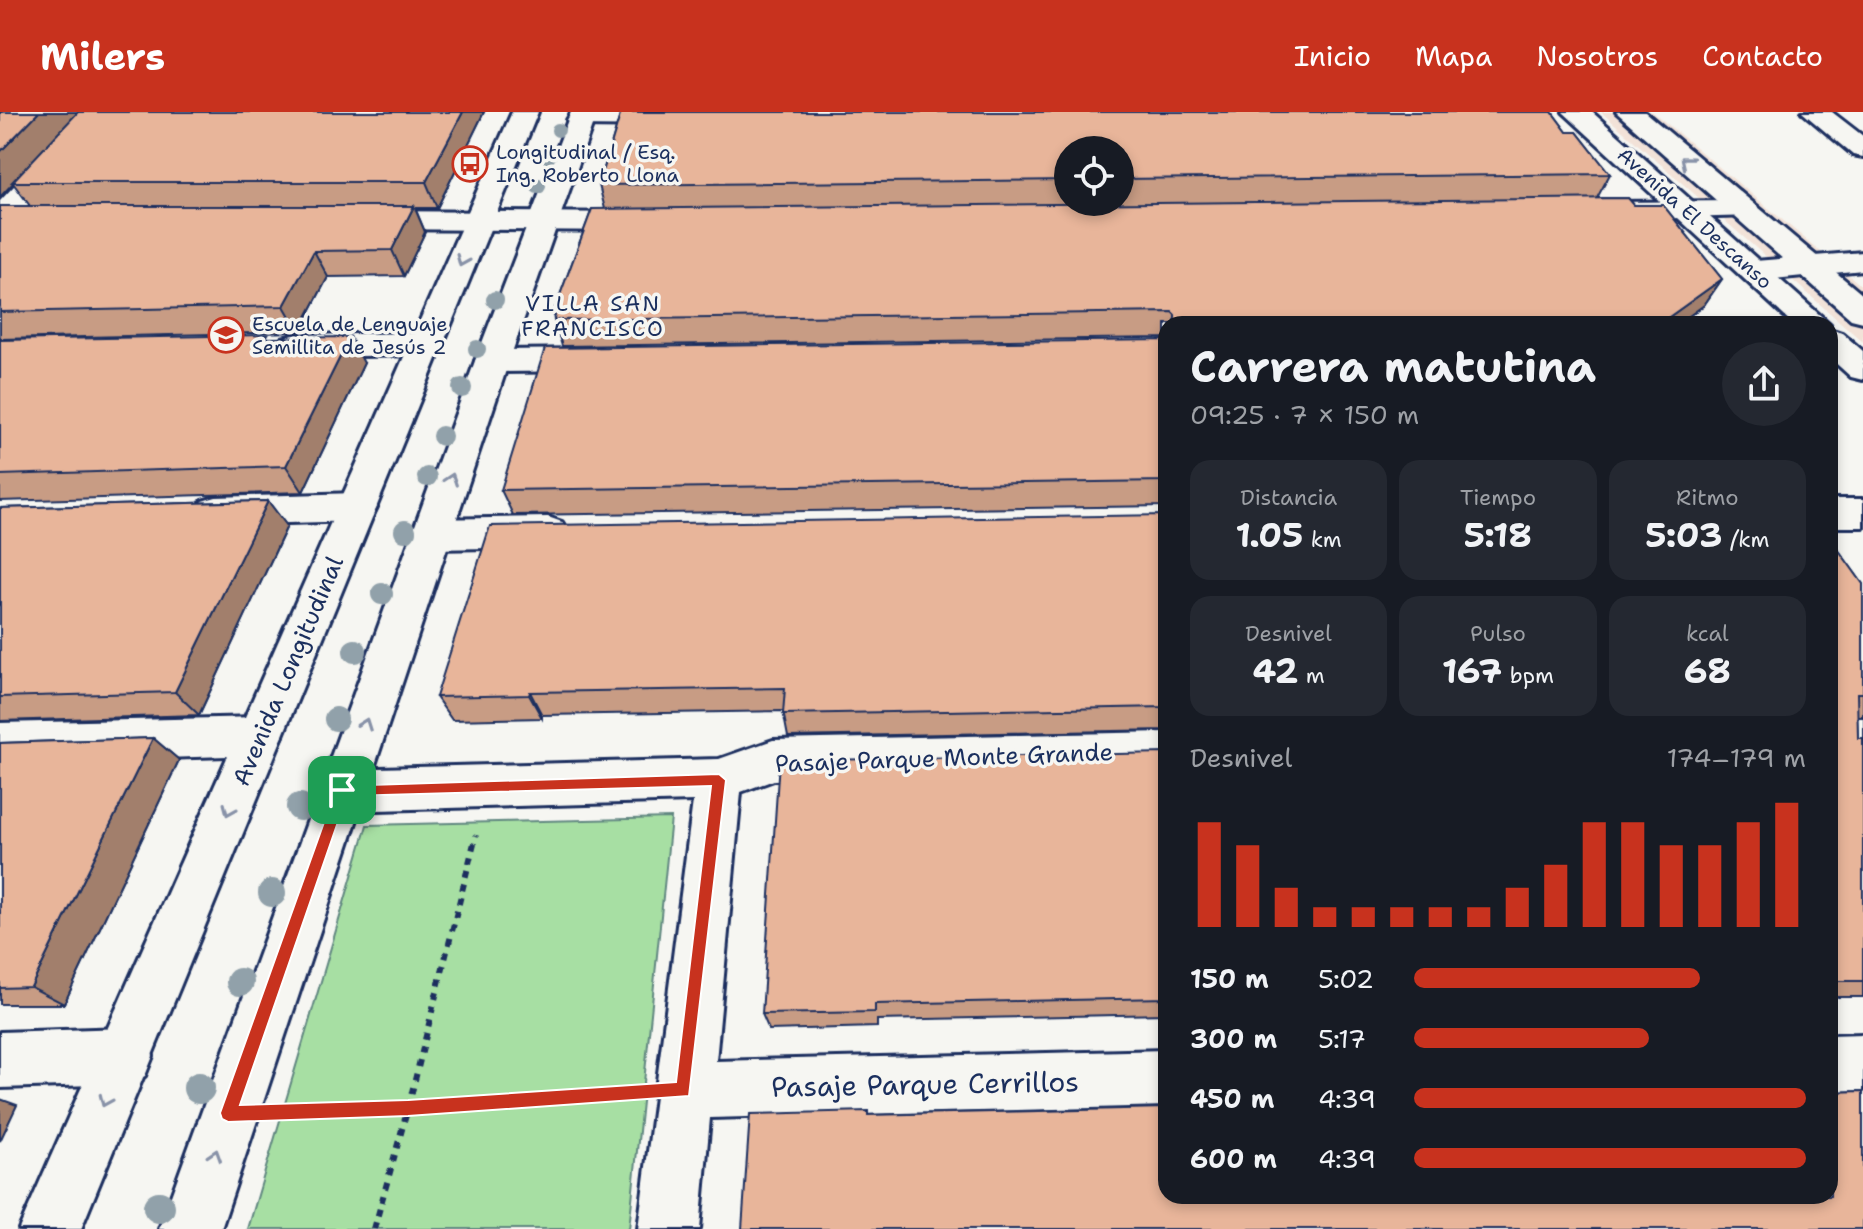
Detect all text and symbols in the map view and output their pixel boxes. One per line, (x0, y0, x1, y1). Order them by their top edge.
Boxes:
text: Milers (40, 31, 165, 82)
text: Inicio (1294, 37, 1371, 75)
text: Mapa (1415, 37, 1492, 75)
text: Nosotros (1536, 37, 1658, 75)
text: Contacto (1702, 37, 1823, 75)
map controls (1054, 136, 1134, 216)
button: locate (1054, 136, 1134, 216)
place label: Longitudinal / Esq. Ing. Roberto Llona (496, 139, 680, 188)
street label: Avenida El Descanso (1612, 142, 1778, 294)
bus stop icon: Longitudinal / Esq. Ing. Roberto Llona (451, 145, 489, 183)
one-way arrow (1681, 156, 1696, 171)
one-way arrow (455, 253, 471, 267)
district label: VILLA SAN FRANCISCO (521, 289, 665, 343)
place label: Escuela de Lenguaje Semillita de Jesús 2 (252, 311, 448, 360)
school or university icon: Escuela de Lenguaje Semillita de Jesús 2 (207, 316, 245, 354)
text: Carrera matutina (1190, 337, 1596, 396)
button: share (1722, 342, 1806, 426)
text: 09:25 · 7 × 150 m (1190, 397, 1419, 432)
one-way arrow (442, 473, 458, 487)
text: Distancia (1240, 483, 1337, 512)
text: Tiempo (1460, 483, 1536, 512)
text: Ritmo (1676, 483, 1739, 512)
text: 1.05 (1235, 512, 1303, 558)
text: 5:18 (1464, 512, 1532, 558)
text: 5:03 (1645, 512, 1723, 558)
text: km (1303, 525, 1342, 554)
text: /km (1723, 525, 1769, 554)
street label: Avenida Longitudinal (225, 550, 351, 791)
text: Desnivel (1245, 619, 1332, 648)
text: Pulso (1470, 619, 1526, 648)
text: kcal (1686, 619, 1729, 648)
text: 42 (1253, 648, 1298, 694)
text: 167 (1442, 648, 1502, 694)
text: 68 (1684, 648, 1731, 694)
text: m (1298, 661, 1325, 690)
text: bpm (1502, 661, 1554, 690)
one-way arrow (355, 718, 372, 732)
street label: Pasaje Parque Monte Grande (775, 736, 1113, 780)
text: Desnivel (1190, 740, 1292, 775)
text: 174–179 m (1667, 740, 1806, 775)
pin (308, 756, 376, 824)
icon: arrive (320, 768, 364, 812)
one-way arrow (223, 802, 239, 816)
text: 150 m (1190, 961, 1269, 996)
text: 5:02 (1318, 961, 1374, 996)
text: 300 m (1190, 1021, 1277, 1056)
text: 5:17 (1318, 1021, 1366, 1056)
street label: Pasaje Parque Cerrillos (771, 1062, 1079, 1106)
text: 450 m (1190, 1081, 1274, 1116)
text: 4:39 (1318, 1081, 1376, 1116)
one-way arrow (99, 1093, 115, 1107)
text: 600 m (1190, 1141, 1277, 1176)
text: 4:39 (1318, 1141, 1376, 1176)
one-way arrow (205, 1149, 221, 1163)

